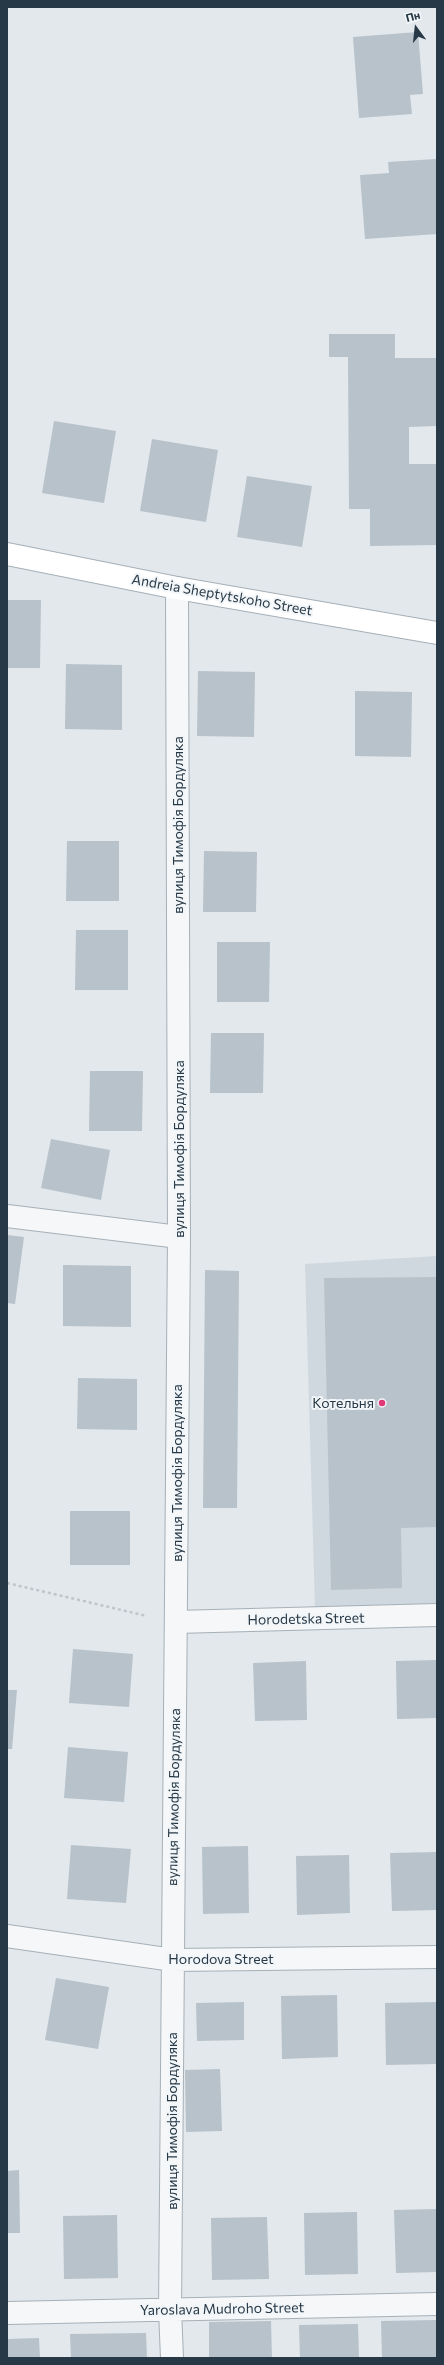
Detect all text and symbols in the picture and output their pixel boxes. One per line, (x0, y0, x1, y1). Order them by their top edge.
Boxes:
north arrow (396, 8, 436, 48)
text: Пн (404, 8, 421, 24)
street label: Andreia Sheptytskoho Street (130, 571, 314, 619)
street label: вулиця Тимофія Бордуляка (170, 736, 186, 914)
street label: вулиця Тимофія Бордуляка (171, 1060, 187, 1238)
street label: вулиця Тимофія Бордуляка (169, 1384, 185, 1562)
place label: Котельня (312, 1395, 374, 1411)
marker: Котельня (377, 1398, 387, 1408)
street label: Horodetska Street (247, 1610, 365, 1628)
street label: вулиця Тимофія Бордуляка (164, 1708, 184, 1886)
street label: Horodova Street (168, 1951, 274, 1967)
street label: вулиця Тимофія Бордуляка (164, 2032, 180, 2210)
street label: Yaroslava Mudroho Street (140, 2299, 304, 2319)

